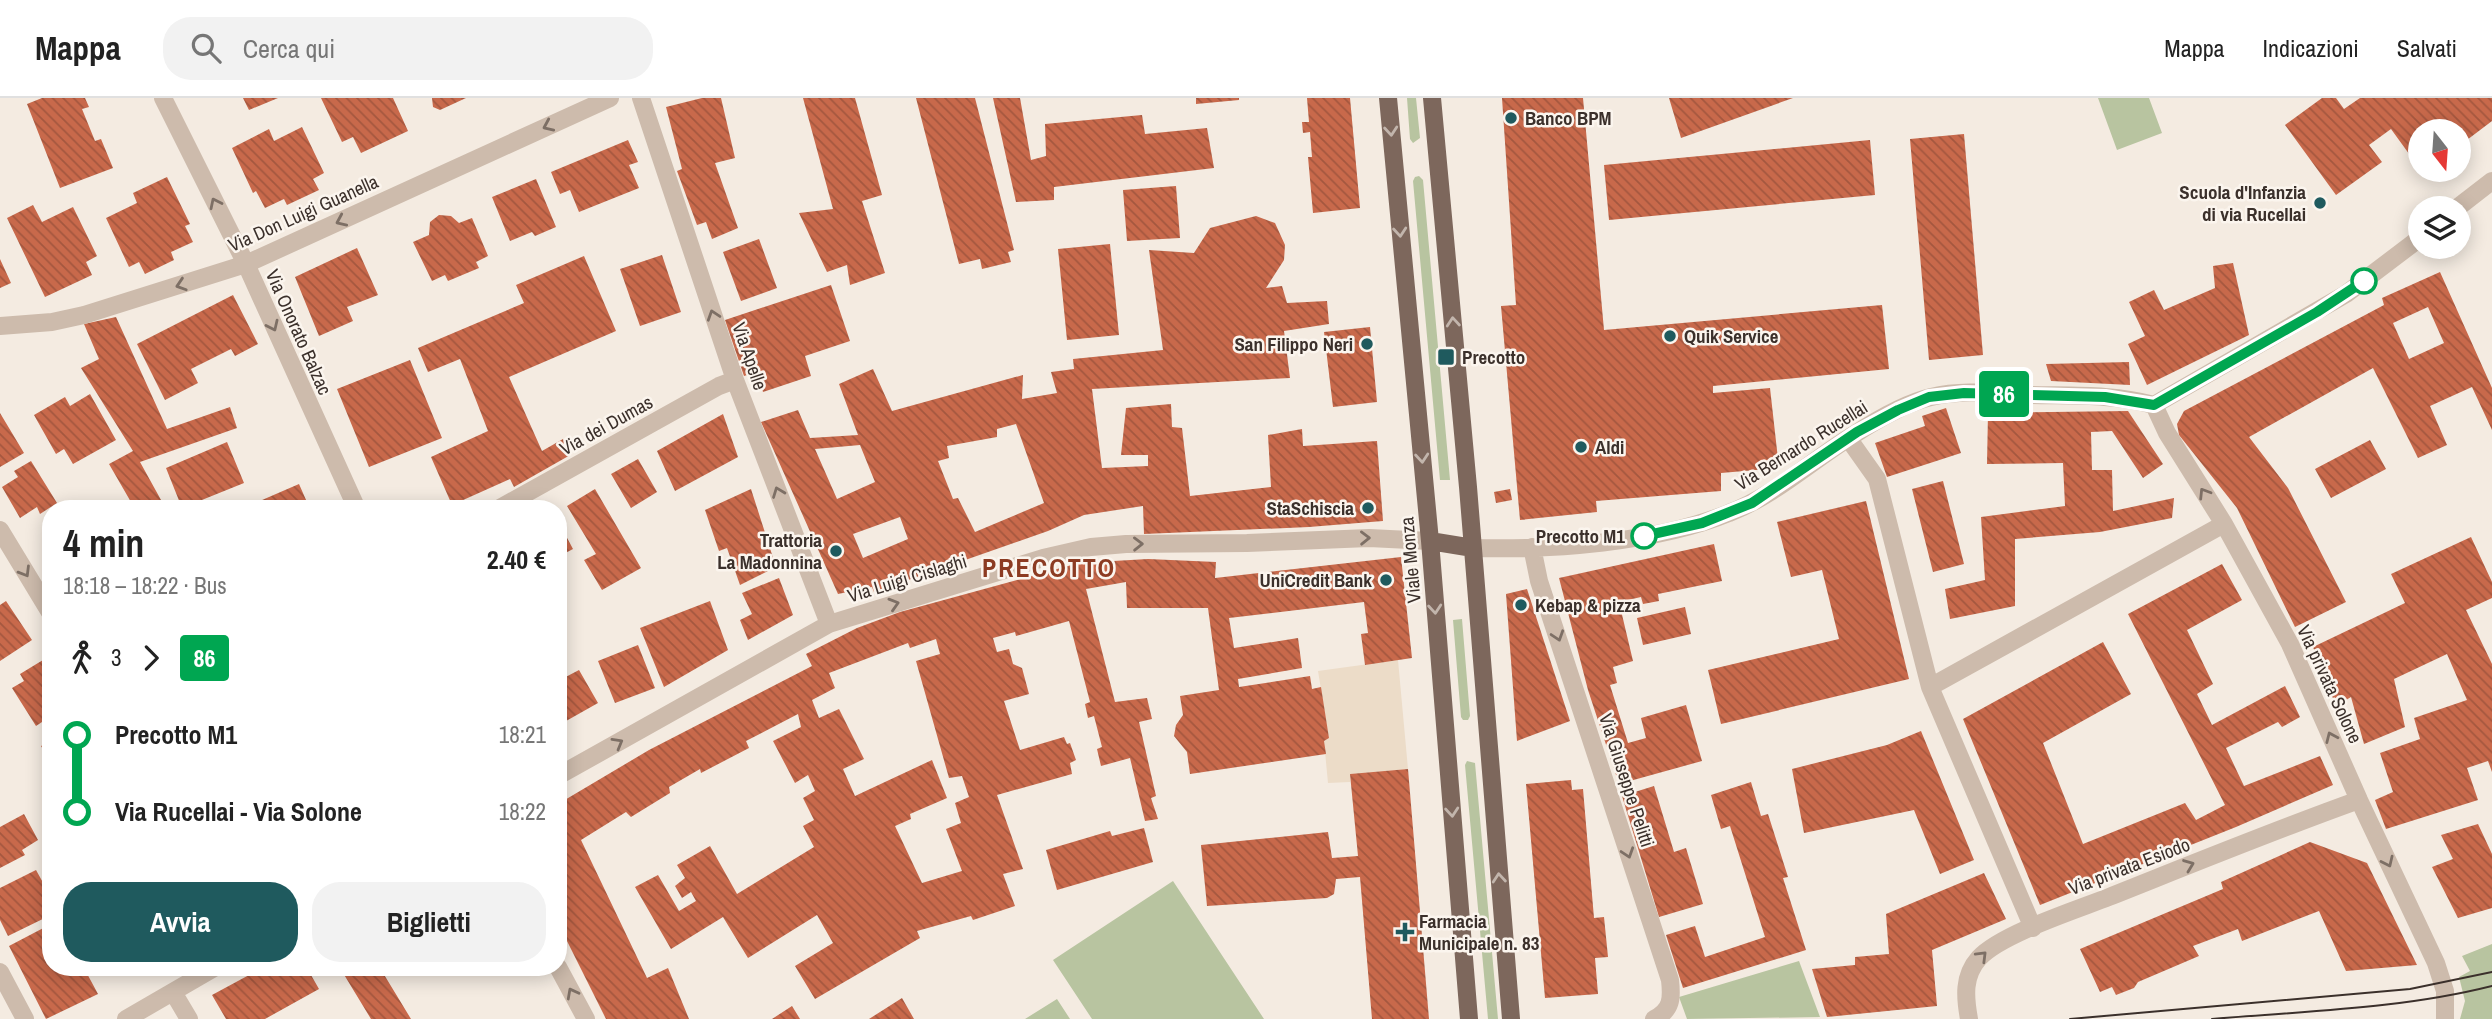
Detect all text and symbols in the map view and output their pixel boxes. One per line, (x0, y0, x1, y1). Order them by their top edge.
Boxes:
search box (163, 17, 653, 80)
text: Mappa (35, 26, 121, 70)
icon: search (187, 29, 225, 67)
text: Cerca qui (243, 31, 335, 66)
text: Mappa (2164, 32, 2225, 64)
text: Indicazioni (2263, 32, 2359, 64)
text: Salvati (2397, 32, 2457, 64)
place label: Banco BPM (1525, 105, 1612, 131)
marker: Banco BPM (1503, 110, 1519, 126)
one-way arrow (542, 118, 555, 132)
north arrow (2408, 119, 2471, 182)
map controls (2408, 119, 2471, 259)
one-way arrow (1383, 126, 1398, 137)
street label: Via Don Luigi Guanella (224, 168, 382, 258)
place label: Scuola d'Infanzia di via Rucellai (2179, 179, 2306, 227)
marker: Scuola d'Infanzia di via Rucellai (2312, 195, 2328, 211)
button: layers (2408, 196, 2471, 259)
one-way arrow (209, 198, 223, 210)
one-way arrow (335, 213, 348, 227)
one-way arrow (1393, 226, 1408, 238)
street label: Via Onorato Balzac (260, 265, 338, 399)
unlabelled marker (2351, 268, 2377, 294)
one-way arrow (175, 277, 187, 291)
one-way arrow (707, 310, 721, 322)
one-way arrow (1446, 316, 1461, 327)
one-way arrow (265, 319, 279, 331)
street label: Via Apelle (726, 319, 774, 393)
place label: Quik Service (1684, 323, 1779, 349)
marker: Quik Service (1662, 328, 1678, 344)
place label: San Filippo Neri (1234, 331, 1353, 357)
marker: San Filippo Neri (1359, 336, 1375, 352)
place label: Precotto (1462, 344, 1525, 370)
marker: Precotto (1436, 347, 1456, 367)
line badge: 86 (1972, 371, 2036, 417)
text: 86 (1993, 378, 2015, 410)
street label: Via dei Dumas (555, 389, 657, 461)
street label: Via Bernardo Rucellai (1730, 394, 1872, 496)
place label: Aldi (1595, 434, 1624, 460)
marker: Aldi (1573, 439, 1589, 455)
one-way arrow (1414, 453, 1429, 464)
one-way arrow (773, 486, 787, 498)
one-way arrow (2199, 487, 2212, 500)
place label: StaSchiscia (1267, 495, 1354, 521)
marker: StaSchiscia (1360, 500, 1376, 516)
street label: Viale Monza (1393, 516, 1427, 604)
text: 4 min (63, 518, 144, 569)
place label: Precotto M1 (1536, 523, 1625, 549)
marker: Precotto M1 (1631, 523, 1657, 549)
place label: Trattoria La Madonnina (717, 527, 822, 575)
one-way arrow (1360, 530, 1371, 546)
one-way arrow (1133, 536, 1143, 552)
text: 2.40 € (487, 542, 546, 577)
marker: Trattoria La Madonnina (828, 543, 844, 559)
street label: Via Luigi Cislaghi (844, 547, 970, 609)
district label: PRECOTTO (982, 550, 1116, 585)
one-way arrow (17, 565, 30, 578)
place label: UniCredit Bank (1259, 567, 1372, 593)
text: 18:18 – 18:22 · Bus (63, 570, 227, 601)
marker: UniCredit Bank (1378, 572, 1394, 588)
place label: Kebap & pizza (1535, 592, 1641, 618)
one-way arrow (888, 597, 900, 612)
marker: Kebap & pizza (1513, 597, 1529, 613)
one-way arrow (1427, 604, 1442, 615)
street label: Via privata Solone (2291, 621, 2369, 747)
one-way arrow (1549, 630, 1564, 642)
icon: walk (63, 639, 101, 677)
icon: forward (132, 639, 170, 677)
text: 3 (111, 642, 122, 673)
text: 86 (194, 642, 215, 674)
street label: Via Giuseppe Pelitti (1593, 710, 1661, 850)
text: Precotto M1 (115, 717, 237, 752)
text: 18:21 (499, 719, 546, 750)
one-way arrow (2325, 732, 2339, 745)
one-way arrow (610, 738, 623, 751)
text: Via Rucellai - Via Solone (115, 794, 362, 829)
text: 18:22 (499, 796, 546, 827)
one-way arrow (1444, 807, 1459, 818)
street label: Via privata Esiodo (2065, 831, 2193, 901)
one-way arrow (1620, 846, 1635, 858)
one-way arrow (2380, 854, 2394, 867)
one-way arrow (2183, 860, 2195, 874)
one-way arrow (1492, 872, 1507, 883)
button: Avvia (63, 882, 298, 962)
button: Biglietti (312, 882, 546, 962)
place label: Farmacia Municipale n. 83 (1419, 908, 1540, 956)
marker: Farmacia Municipale n. 83 (1397, 924, 1413, 940)
one-way arrow (1974, 952, 1987, 965)
one-way arrow (567, 988, 580, 1000)

